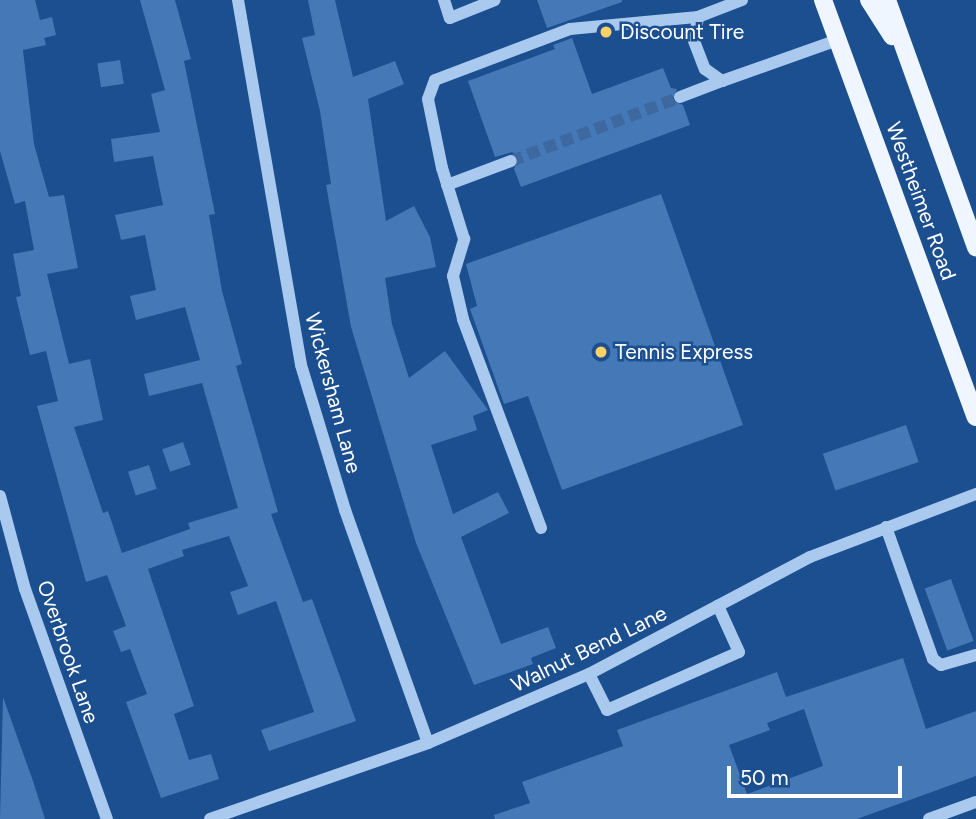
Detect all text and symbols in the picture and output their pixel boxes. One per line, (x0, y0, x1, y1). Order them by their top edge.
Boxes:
place label: Discount Tire (620, 19, 744, 45)
marker: Discount Tire (598, 24, 614, 40)
street label: Westheimer Road (881, 118, 961, 284)
street label: Wickersham Lane (299, 310, 367, 476)
place label: Tennis Express (615, 339, 753, 365)
marker: Tennis Express (593, 344, 609, 360)
street label: Overbrook Lane (32, 577, 104, 727)
street label: Walnut Bend Lane (507, 601, 671, 697)
scale bar (731, 752, 906, 796)
text: 50 m (740, 765, 789, 790)

